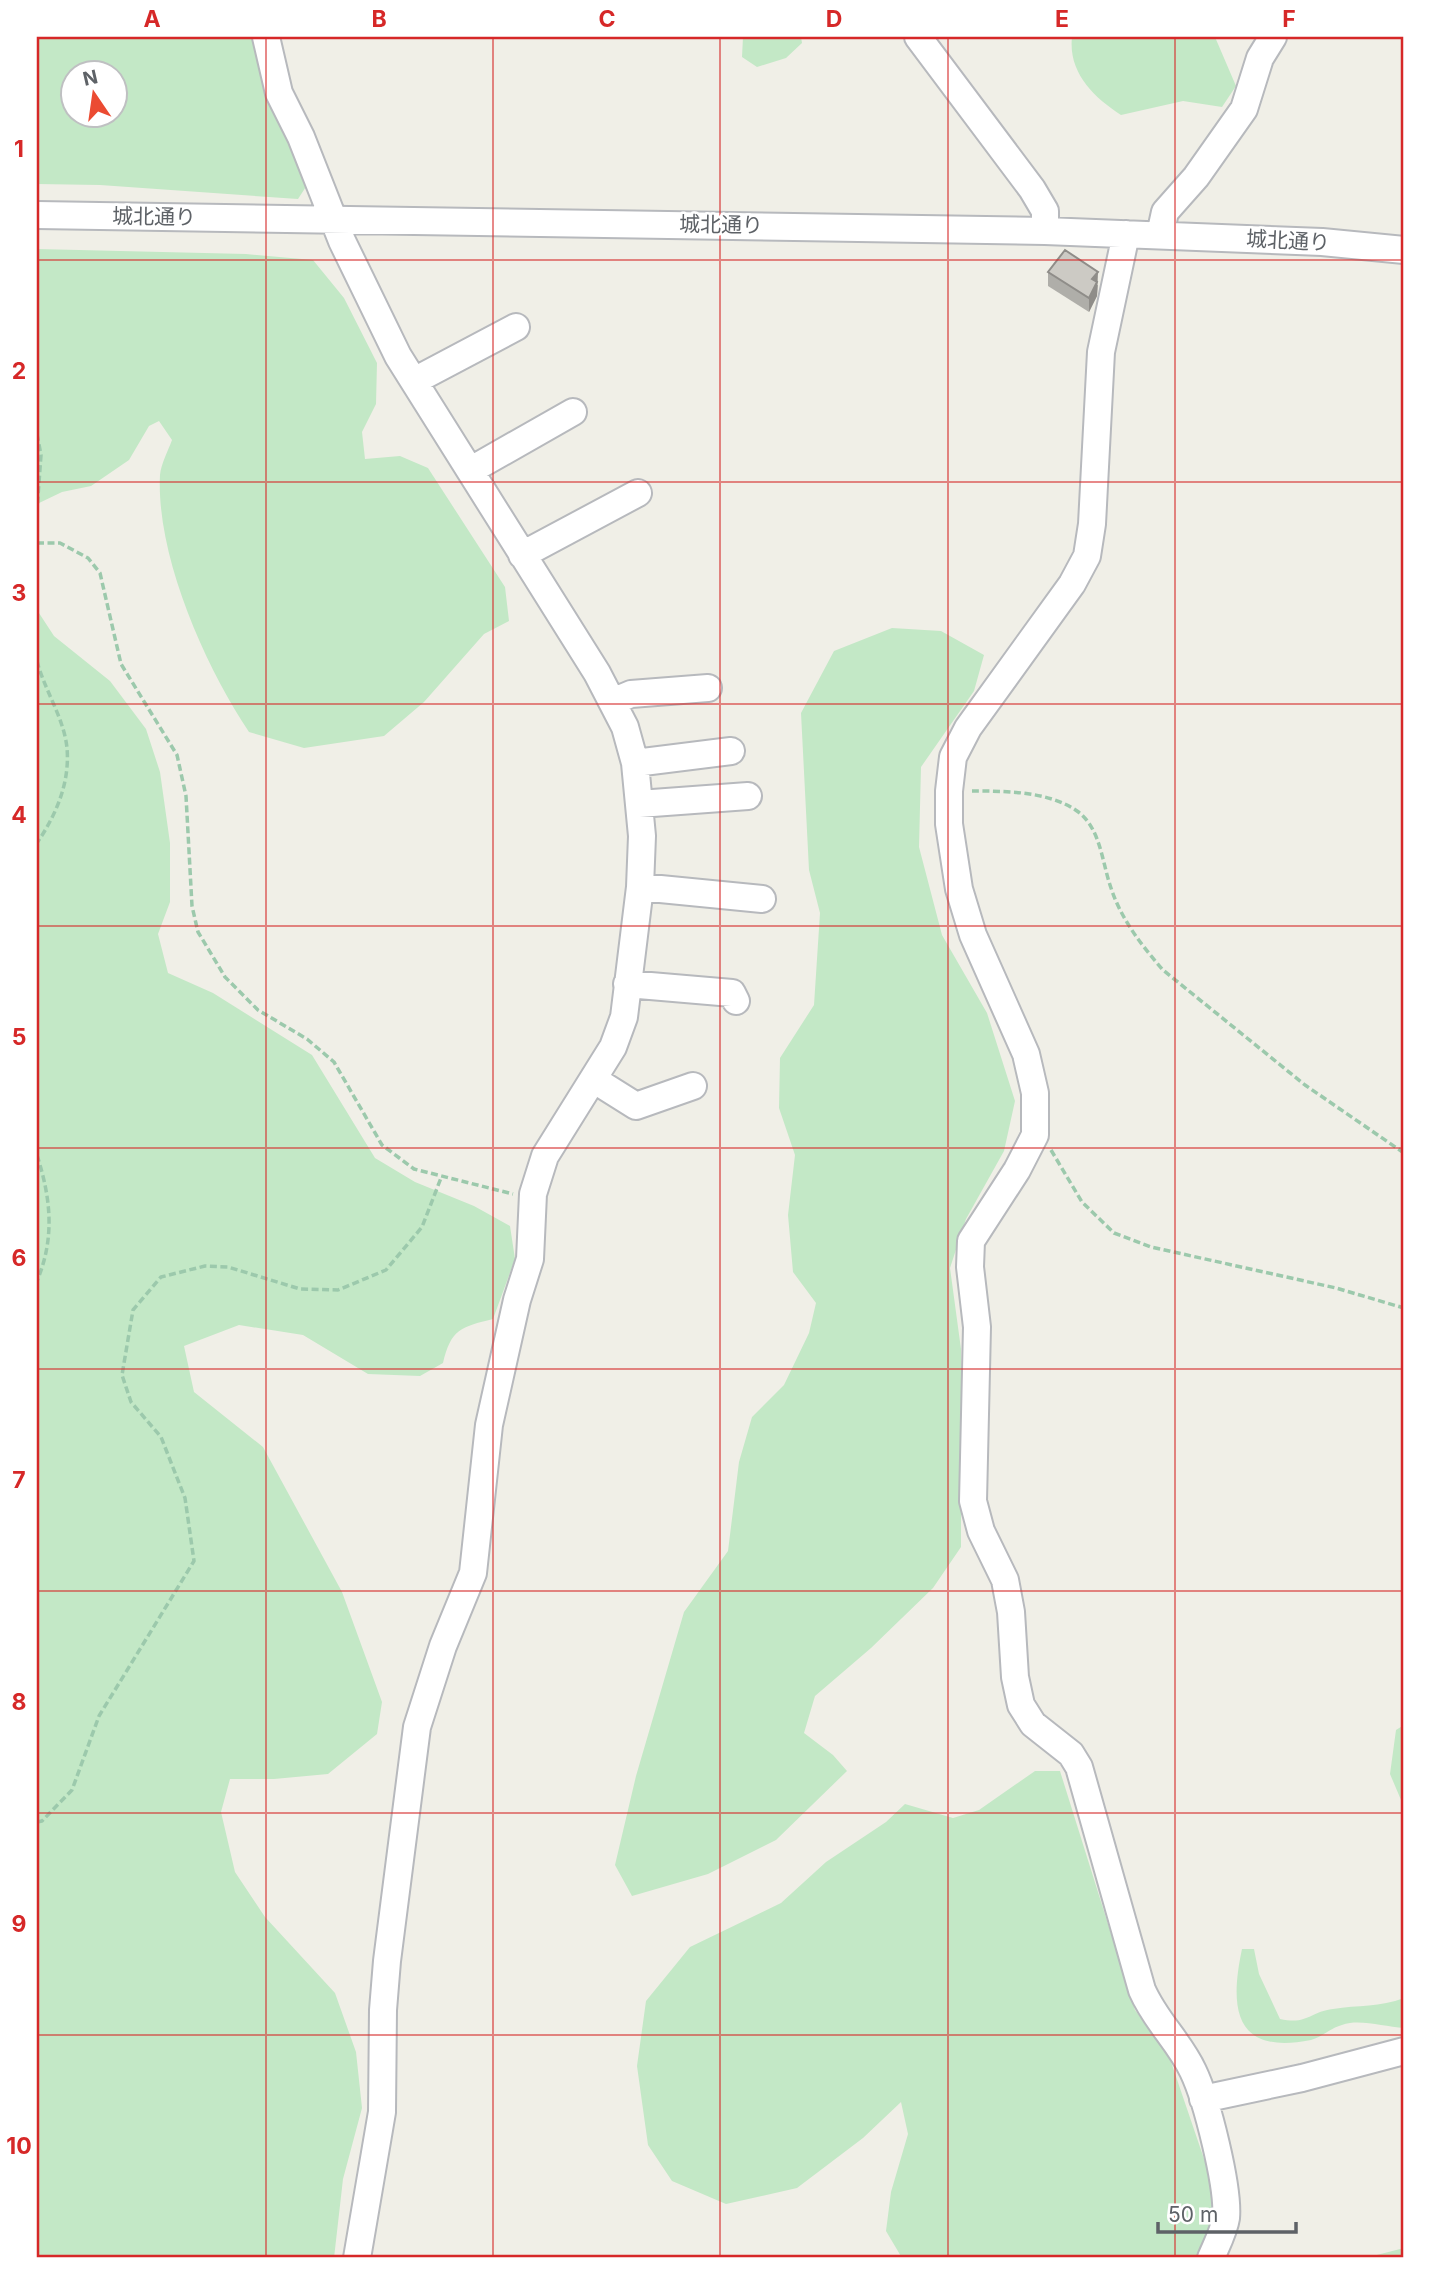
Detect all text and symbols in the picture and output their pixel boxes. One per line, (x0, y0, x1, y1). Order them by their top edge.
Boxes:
text: A (143, 5, 161, 33)
text: B (371, 5, 387, 33)
text: C (598, 5, 616, 33)
text: D (826, 5, 842, 33)
text: E (1055, 5, 1069, 33)
text: F (1282, 5, 1296, 33)
north arrow (60, 60, 130, 130)
text: N (81, 65, 100, 91)
text: 1 (14, 135, 24, 163)
street label: 城北通り (112, 203, 196, 230)
street label: 城北通り (679, 211, 763, 238)
street label: 城北通り (1245, 226, 1331, 255)
text: 2 (12, 357, 26, 385)
text: 3 (12, 579, 26, 607)
text: 4 (11, 801, 27, 829)
text: 5 (12, 1023, 26, 1051)
text: 6 (12, 1244, 26, 1272)
text: 7 (12, 1466, 26, 1494)
text: 8 (12, 1688, 26, 1716)
text: 9 (12, 1910, 26, 1938)
text: 10 (6, 2132, 32, 2160)
scale bar (1158, 2190, 1296, 2234)
text: 50 m (1168, 2202, 1218, 2227)

